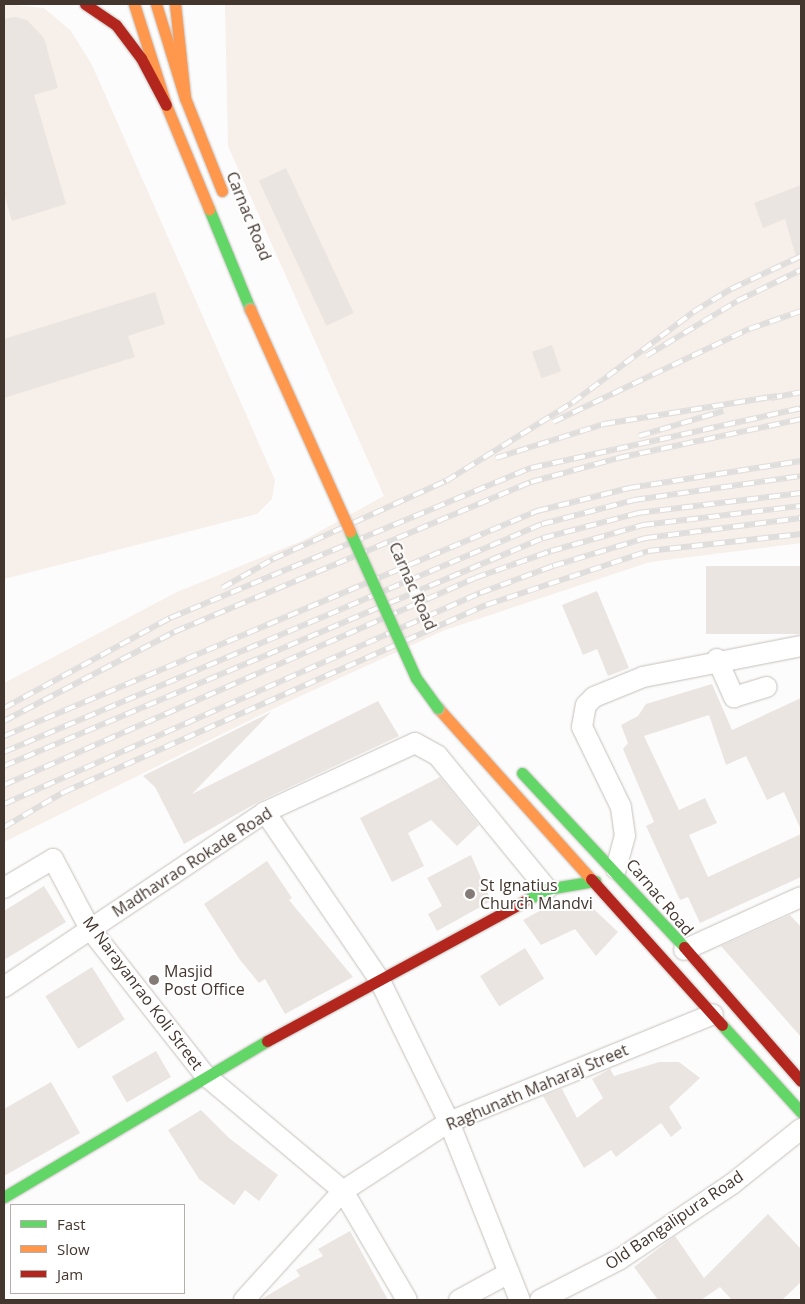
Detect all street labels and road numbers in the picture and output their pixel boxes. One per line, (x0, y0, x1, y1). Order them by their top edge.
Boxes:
street label: Carnac Road (222, 169, 276, 263)
street label: Carnac Road (385, 539, 441, 633)
street label: Madhavrao Rokade Road (108, 803, 276, 921)
street label: Carnac Road (622, 855, 698, 939)
street label: M Narayanrao Koli Street (79, 912, 207, 1074)
street label: Raghunath Maharaj Street (443, 1040, 631, 1134)
street label: Old Bangalipura Road (601, 1167, 747, 1273)

